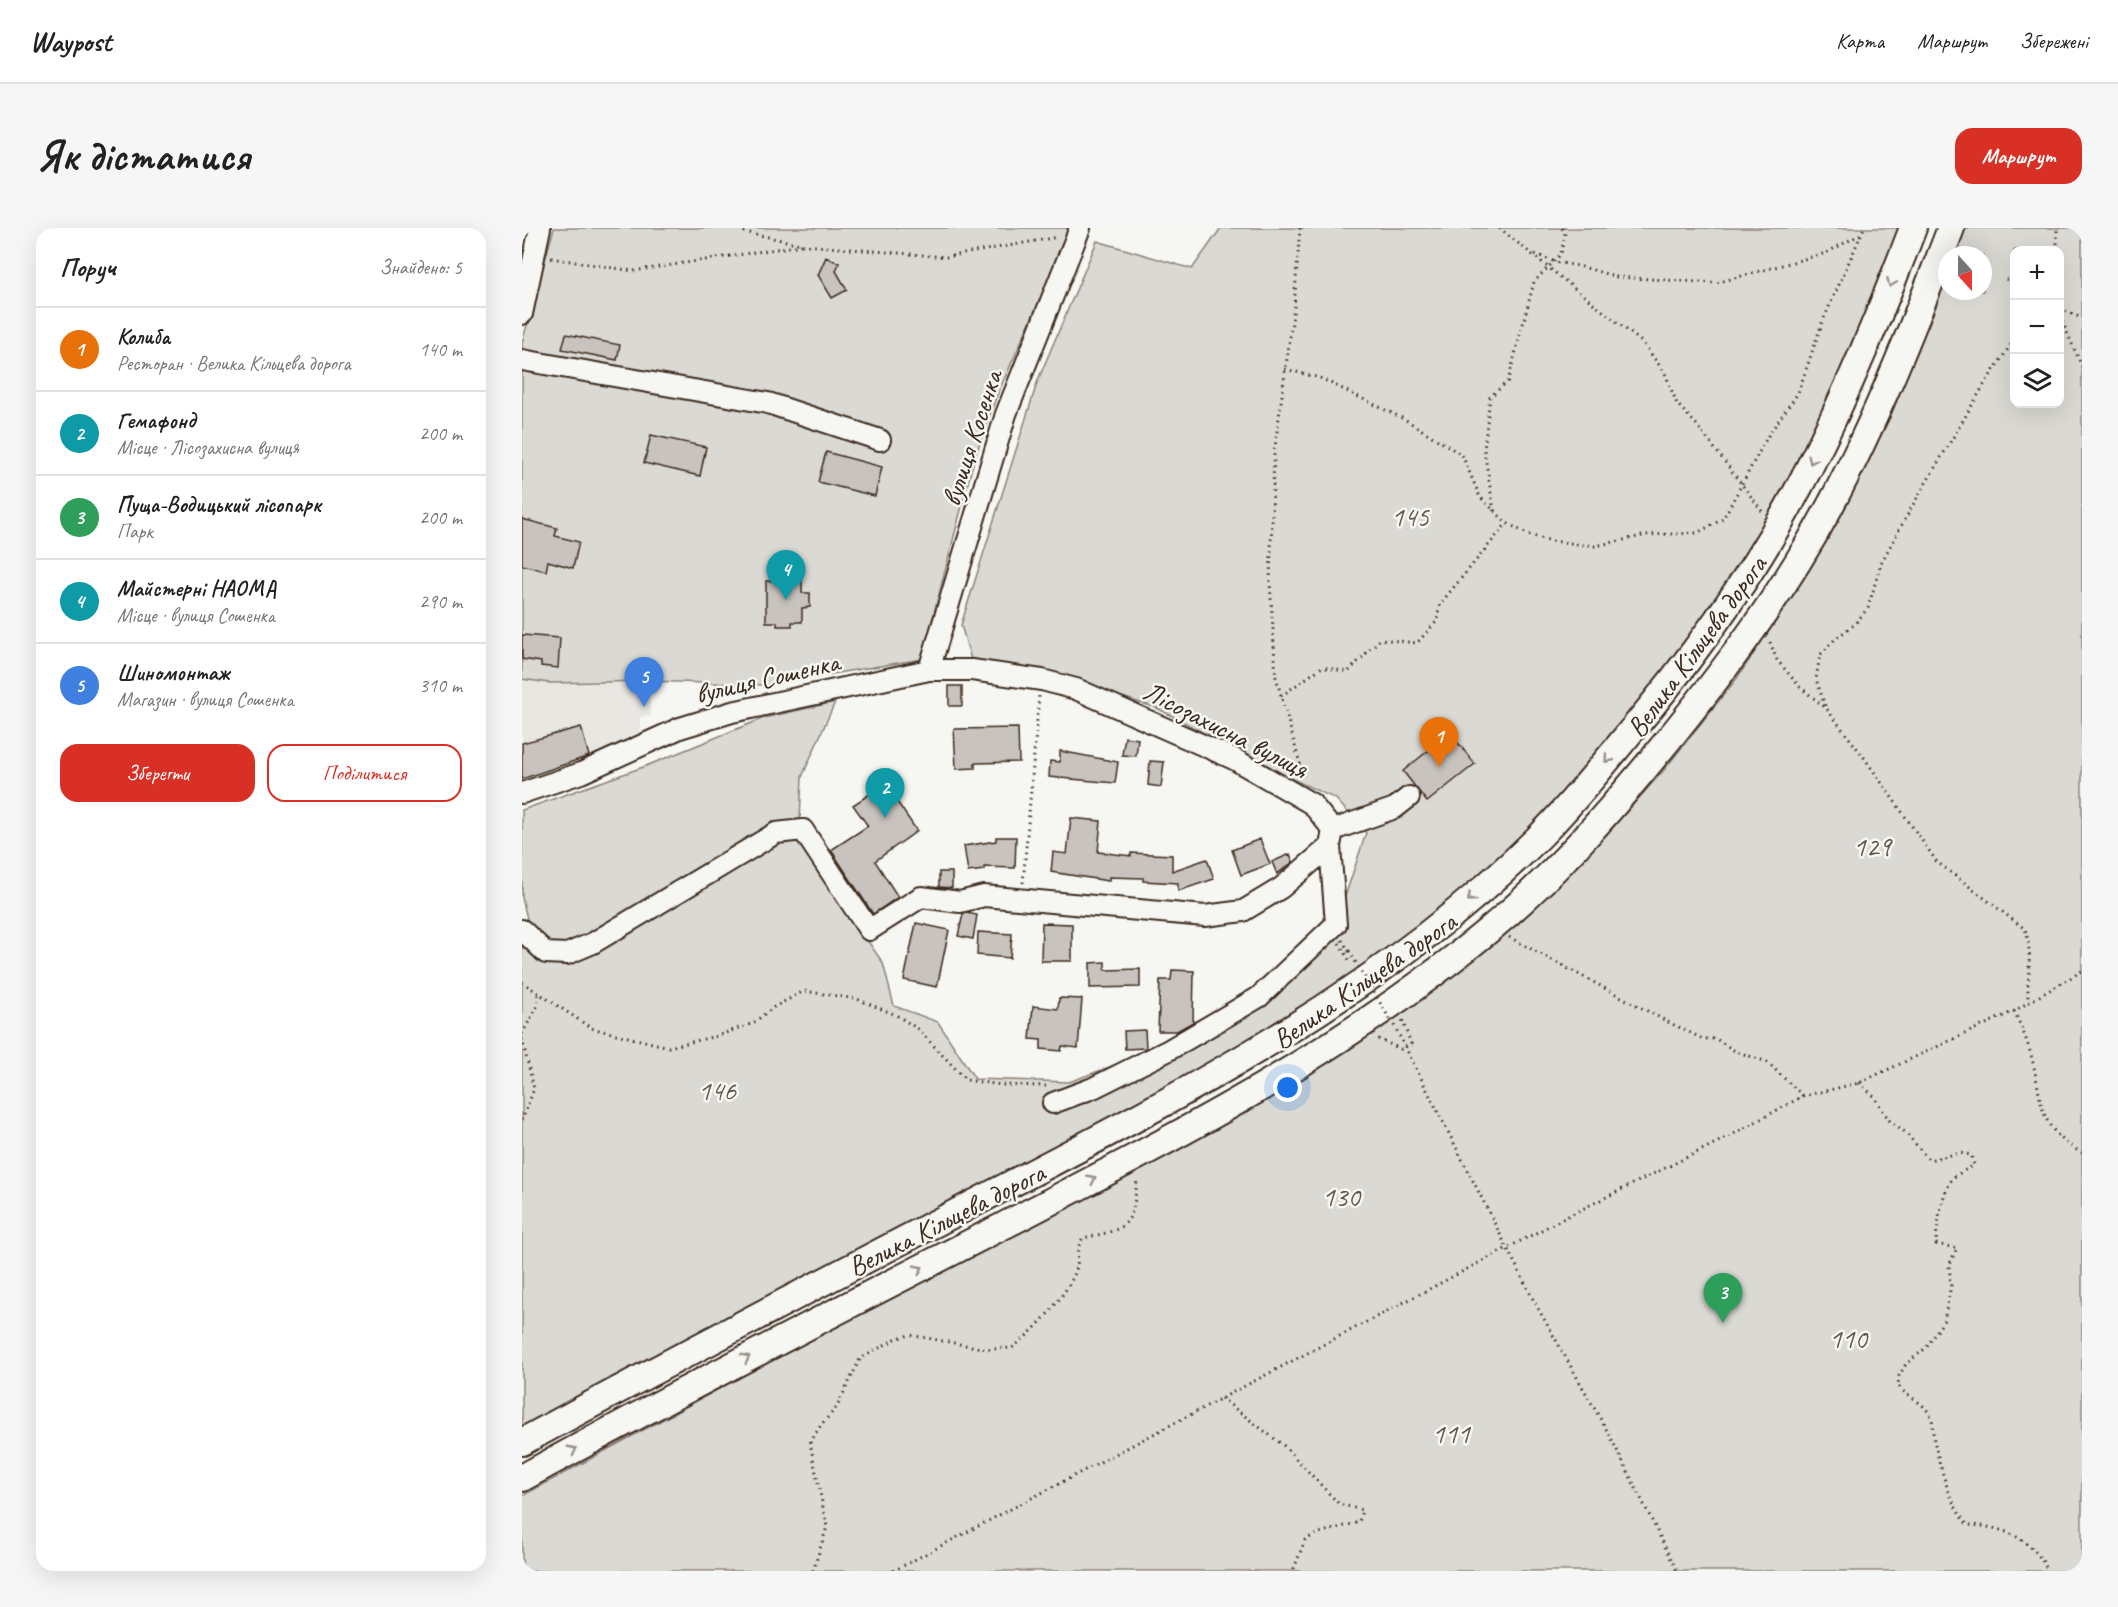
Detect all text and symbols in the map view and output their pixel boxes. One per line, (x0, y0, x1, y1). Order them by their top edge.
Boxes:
text: Waypost (30, 24, 111, 59)
text: Карта (1836, 28, 1884, 54)
text: Маршрут (1917, 28, 1987, 54)
text: Збережені (2020, 28, 2088, 54)
button: Маршрут (1955, 128, 2082, 184)
text: Як дістатися (36, 130, 250, 183)
north arrow (1938, 246, 1992, 300)
map controls (2010, 246, 2064, 408)
button: + (2010, 246, 2064, 300)
text: Поруч (60, 251, 116, 284)
text: Знайдено: 5 (380, 255, 462, 280)
one-way arrow (1887, 276, 1899, 287)
button: − (2010, 300, 2064, 354)
text: Колиба (117, 323, 170, 351)
text: 1 (75, 337, 84, 362)
text: 140 m (419, 337, 462, 362)
text: Ресторан · Велика Кільцева дорога (117, 351, 350, 376)
button: layers (2010, 354, 2064, 408)
street label: вулиця Косенка (933, 364, 1011, 510)
text: Гемафонд (117, 407, 195, 435)
text: 2 (75, 421, 84, 446)
text: 200 m (419, 421, 462, 446)
text: Місце · Лісозахисна вулиця (117, 435, 299, 460)
one-way arrow (1807, 454, 1819, 465)
text: Пуща-Водицький лісопарк (117, 491, 321, 519)
park label: 145 (1391, 499, 1430, 534)
text: 3 (75, 505, 84, 530)
text: 200 m (419, 505, 462, 530)
text: Парк (117, 519, 153, 544)
street label: Велика Кільцева дорога (1619, 547, 1775, 744)
pin: 4 (766, 550, 806, 600)
text: Майстерні НАОМА (117, 575, 277, 603)
text: 4 (75, 589, 84, 614)
text: 290 m (419, 589, 462, 614)
text: Місце · вулиця Сошенка (117, 603, 275, 628)
street label: вулиця Сошенка (692, 643, 845, 711)
pin: 5 (624, 658, 664, 707)
text: Шиномонтаж (117, 659, 230, 687)
text: 5 (75, 673, 84, 698)
text: 310 m (419, 673, 462, 698)
street label: Лісозахисна вулиця (1138, 673, 1315, 786)
text: Магазин · вулиця Сошенка (117, 687, 294, 712)
pin: 1 (1420, 718, 1458, 767)
button: Зберегти (60, 744, 255, 802)
button: Поділитися (267, 744, 462, 802)
one-way arrow (1604, 752, 1615, 763)
pin: 2 (866, 768, 904, 818)
park label: 129 (1853, 829, 1893, 864)
one-way arrow (1467, 891, 1478, 902)
street label: Велика Кільцева дорога (1266, 903, 1464, 1057)
park label: 146 (698, 1073, 737, 1108)
your location (1273, 1073, 1302, 1102)
street label: Велика Кільцева дорога (842, 1154, 1052, 1284)
one-way arrow (1086, 1175, 1097, 1187)
park label: 130 (1322, 1179, 1362, 1214)
one-way arrow (913, 1264, 924, 1276)
pin: 3 (1704, 1274, 1742, 1323)
park label: 110 (1829, 1321, 1869, 1356)
one-way arrow (739, 1354, 750, 1365)
park label: 111 (1432, 1416, 1471, 1451)
one-way arrow (567, 1446, 578, 1457)

